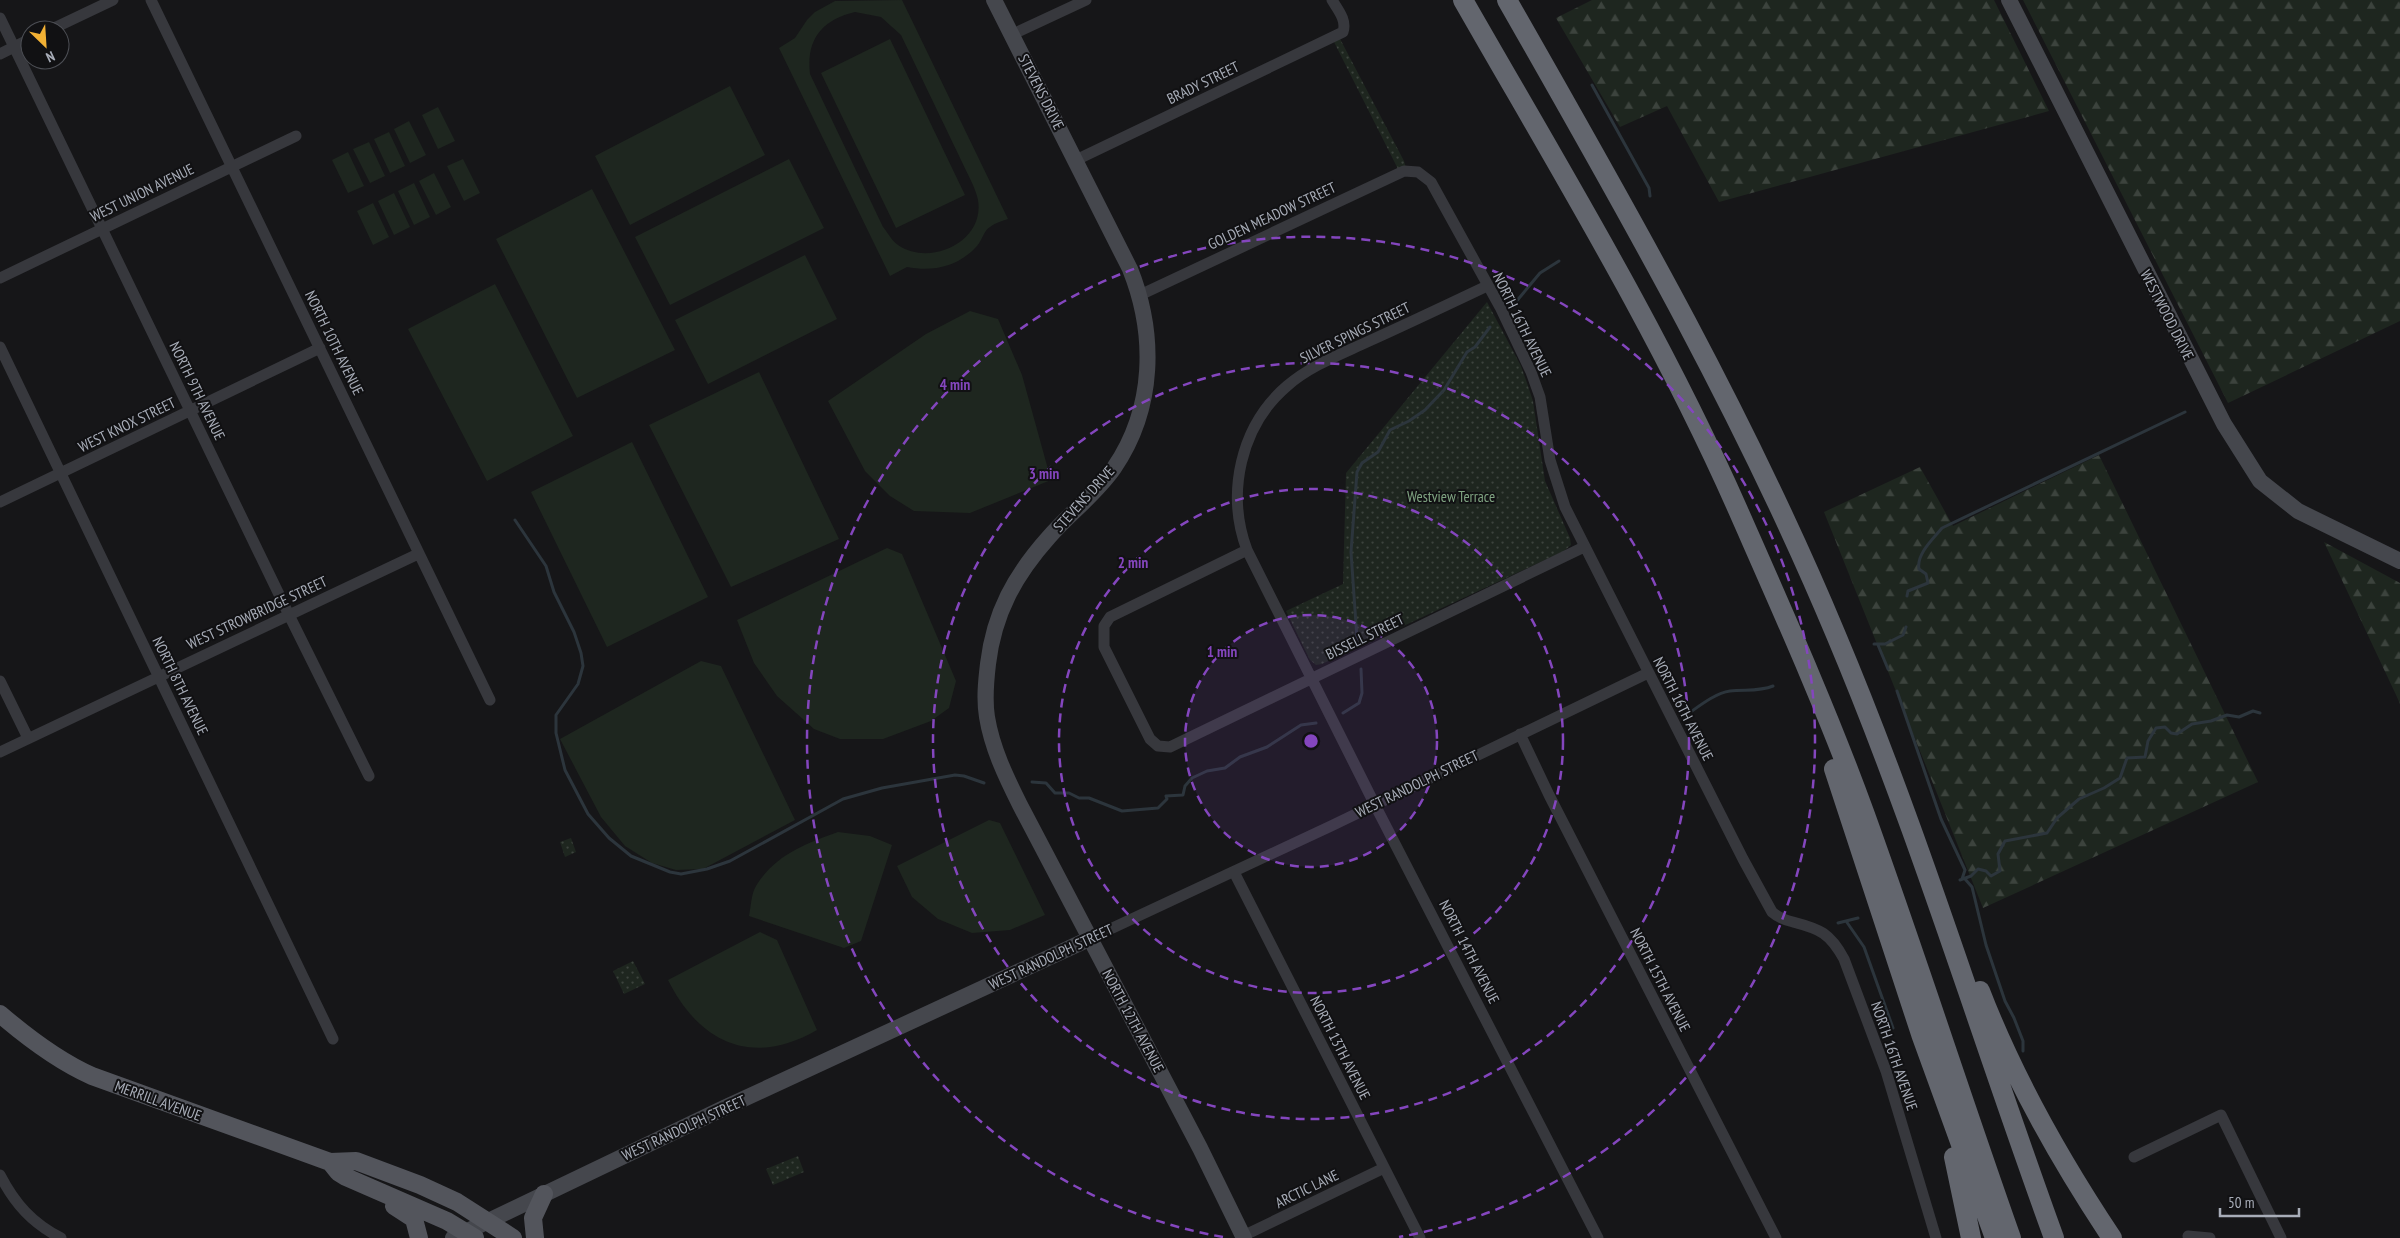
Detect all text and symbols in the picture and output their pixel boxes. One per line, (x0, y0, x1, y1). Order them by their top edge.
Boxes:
north arrow (20, 20, 70, 70)
text: N (43, 47, 58, 67)
street label: STEVENS DRIVE (1014, 51, 1069, 133)
street label: BRADY STREET (1164, 57, 1242, 108)
street label: WEST UNION AVENUE (87, 159, 197, 226)
street label: GOLDEN MEADOW STREET (1205, 177, 1339, 254)
street label: WESTWOOD DRIVE (2137, 266, 2198, 363)
street label: NORTH 16TH AVENUE (1489, 269, 1556, 380)
street label: NORTH 10TH AVENUE (301, 287, 368, 398)
street label: SILVER SPINGS STREET (1297, 298, 1413, 367)
street label: NORTH 9TH AVENUE (165, 338, 229, 443)
text: 4 min (940, 375, 970, 394)
street label: WEST KNOX STREET (75, 393, 179, 456)
street label: STEVENS DRIVE (1049, 462, 1118, 536)
text: 3 min (1029, 464, 1059, 483)
park label: Westview Terrace (1407, 487, 1495, 506)
text: 2 min (1118, 553, 1148, 572)
street label: WEST STROWBRIDGE STREET (184, 572, 330, 653)
street label: BISSELL STREET (1322, 609, 1407, 664)
street label: NORTH 8TH AVENUE (148, 633, 212, 738)
text: 1 min (1207, 642, 1237, 661)
street label: NORTH 16TH AVENUE (1649, 654, 1718, 764)
centre of rings (1302, 732, 1320, 750)
street label: WEST RANDOLPH STREET (1352, 745, 1482, 822)
street label: NORTH 14TH AVENUE (1435, 897, 1504, 1007)
street label: WEST RANDOLPH STREET (986, 919, 1116, 994)
street label: NORTH 15TH AVENUE (1626, 925, 1695, 1035)
street label: NORTH 12TH AVENUE (1098, 966, 1169, 1076)
street label: NORTH 13TH AVENUE (1306, 993, 1375, 1103)
street label: NORTH 16TH AVENUE (1867, 999, 1922, 1113)
street label: MERRILL AVENUE (112, 1076, 204, 1125)
street label: WEST RANDOLPH STREET (619, 1090, 749, 1165)
street label: ARCTIC LANE (1272, 1165, 1342, 1212)
scale bar (2220, 1186, 2299, 1218)
text: 50 m (2228, 1193, 2254, 1212)

